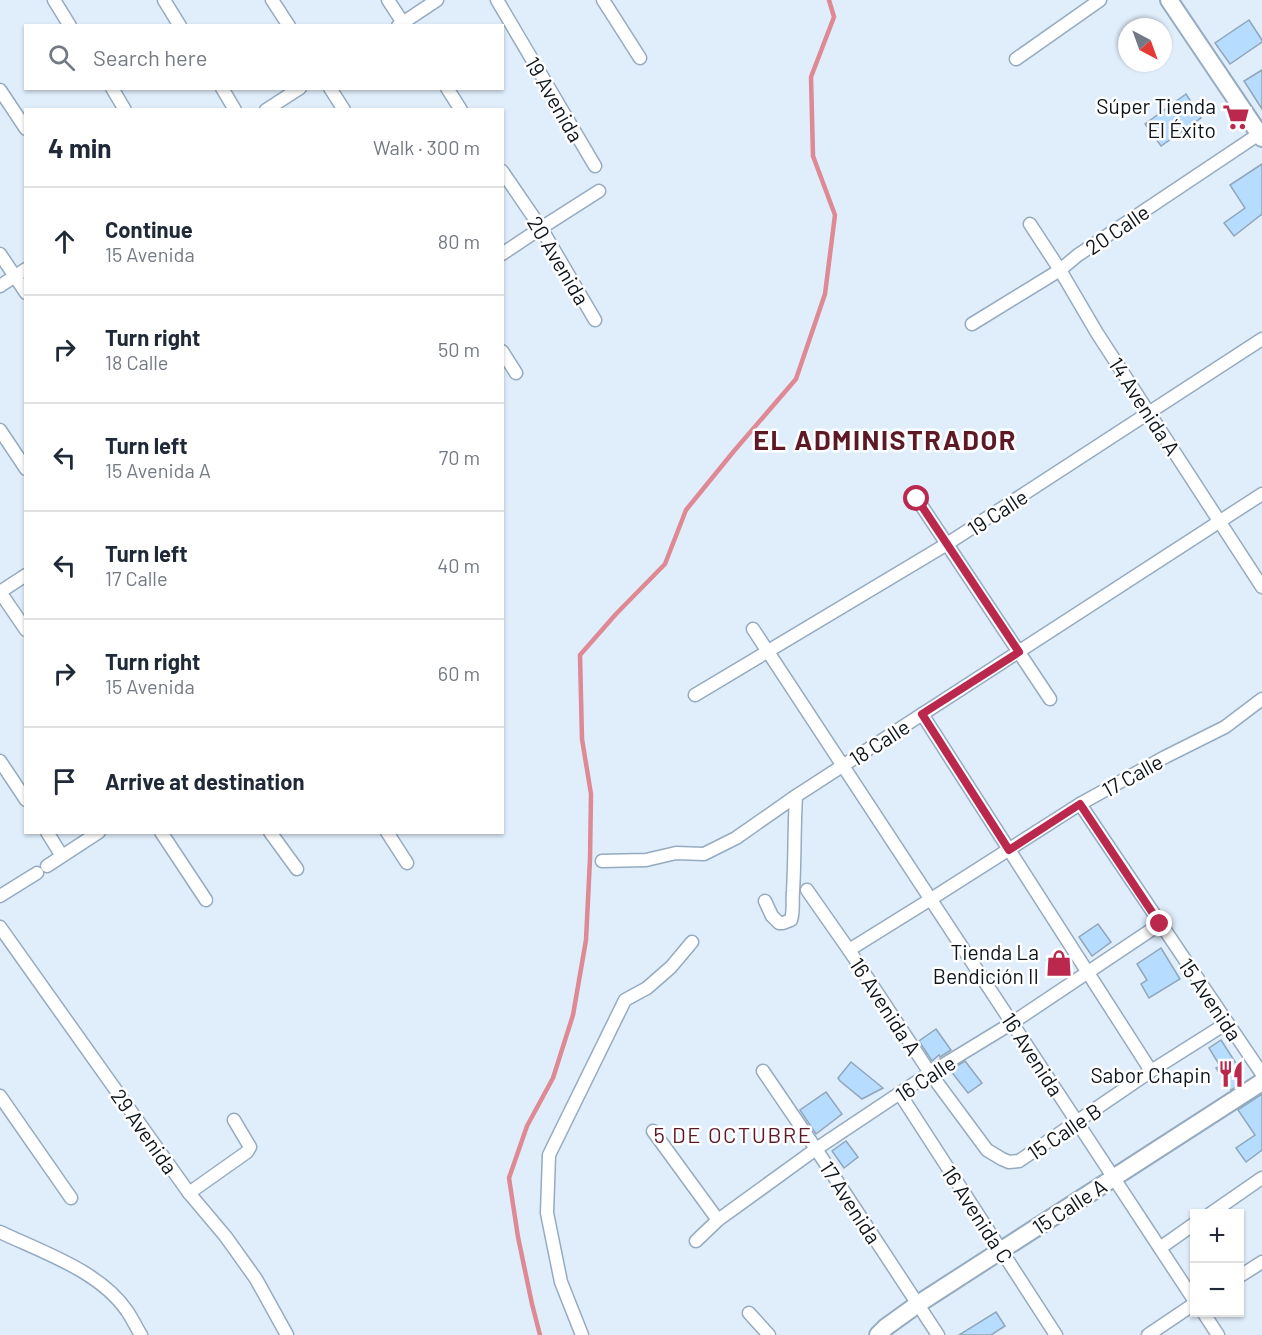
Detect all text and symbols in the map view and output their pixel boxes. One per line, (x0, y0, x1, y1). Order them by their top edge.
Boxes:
north arrow (1118, 18, 1172, 72)
search box (24, 24, 504, 90)
icon: search (45, 41, 78, 74)
text: Search here (93, 44, 207, 70)
street label: 19 Avenida (521, 52, 589, 146)
place label: Súper Tienda El Éxito (1096, 93, 1216, 142)
supermarket icon: Súper Tienda El Éxito (1221, 102, 1251, 132)
text: 4 min (48, 132, 112, 163)
text: Walk · 300 m (373, 135, 480, 159)
street label: 20 Calle (1080, 199, 1154, 259)
street label: 20 Avenida (523, 211, 595, 309)
text: Continue (105, 216, 193, 242)
icon: ahead (48, 225, 81, 258)
text: 80 m (438, 229, 480, 253)
text: 15 Avenida (105, 242, 195, 266)
text: Turn right (105, 324, 200, 350)
icon: right (48, 333, 81, 366)
text: 50 m (438, 337, 480, 361)
text: 18 Calle (105, 350, 169, 374)
street label: 14 Avenida A (1104, 352, 1186, 460)
district label: EL ADMINISTRADOR (753, 423, 1017, 455)
text: Turn left (105, 432, 188, 458)
icon: left (48, 441, 81, 474)
text: 70 m (439, 445, 480, 469)
text: 15 Avenida A (105, 458, 211, 482)
street label: 19 Calle (962, 483, 1032, 541)
route start (903, 485, 929, 511)
text: Turn left (105, 540, 188, 566)
icon: left (48, 549, 81, 582)
text: 40 m (437, 553, 480, 577)
text: 17 Calle (105, 566, 168, 590)
text: Turn right (105, 648, 200, 674)
icon: right (48, 657, 81, 690)
text: 60 m (438, 661, 480, 685)
text: 15 Avenida (105, 674, 195, 698)
street label: 18 Calle (844, 713, 914, 771)
street label: 17 Calle (1097, 748, 1167, 802)
icon: arrive (48, 765, 81, 798)
text: Arrive at destination (105, 768, 304, 794)
route end (1146, 910, 1172, 936)
place label: Tienda La Bendición II (933, 939, 1039, 988)
shop icon: Tienda La Bendición II (1044, 948, 1074, 978)
street label: 16 Avenida A (845, 953, 927, 1060)
street label: 15 Avenida (1174, 953, 1248, 1045)
street label: 16 Avenida (997, 1008, 1069, 1100)
street label: 16 Calle (890, 1049, 960, 1107)
restaurant icon: Sabor Chapin (1216, 1059, 1246, 1089)
place label: Sabor Chapin (1090, 1062, 1211, 1087)
street label: 29 Avenida (107, 1084, 183, 1178)
street label: 15 Calle B (1022, 1097, 1106, 1165)
district label: 5 DE OCTUBRE (653, 1121, 813, 1147)
street label: 17 Avenida (815, 1156, 887, 1248)
street label: 16 Avenida C (937, 1161, 1019, 1267)
street label: 15 Calle A (1027, 1173, 1111, 1239)
map controls (1190, 1209, 1244, 1317)
button: + (1190, 1209, 1244, 1263)
button: − (1190, 1263, 1244, 1317)

